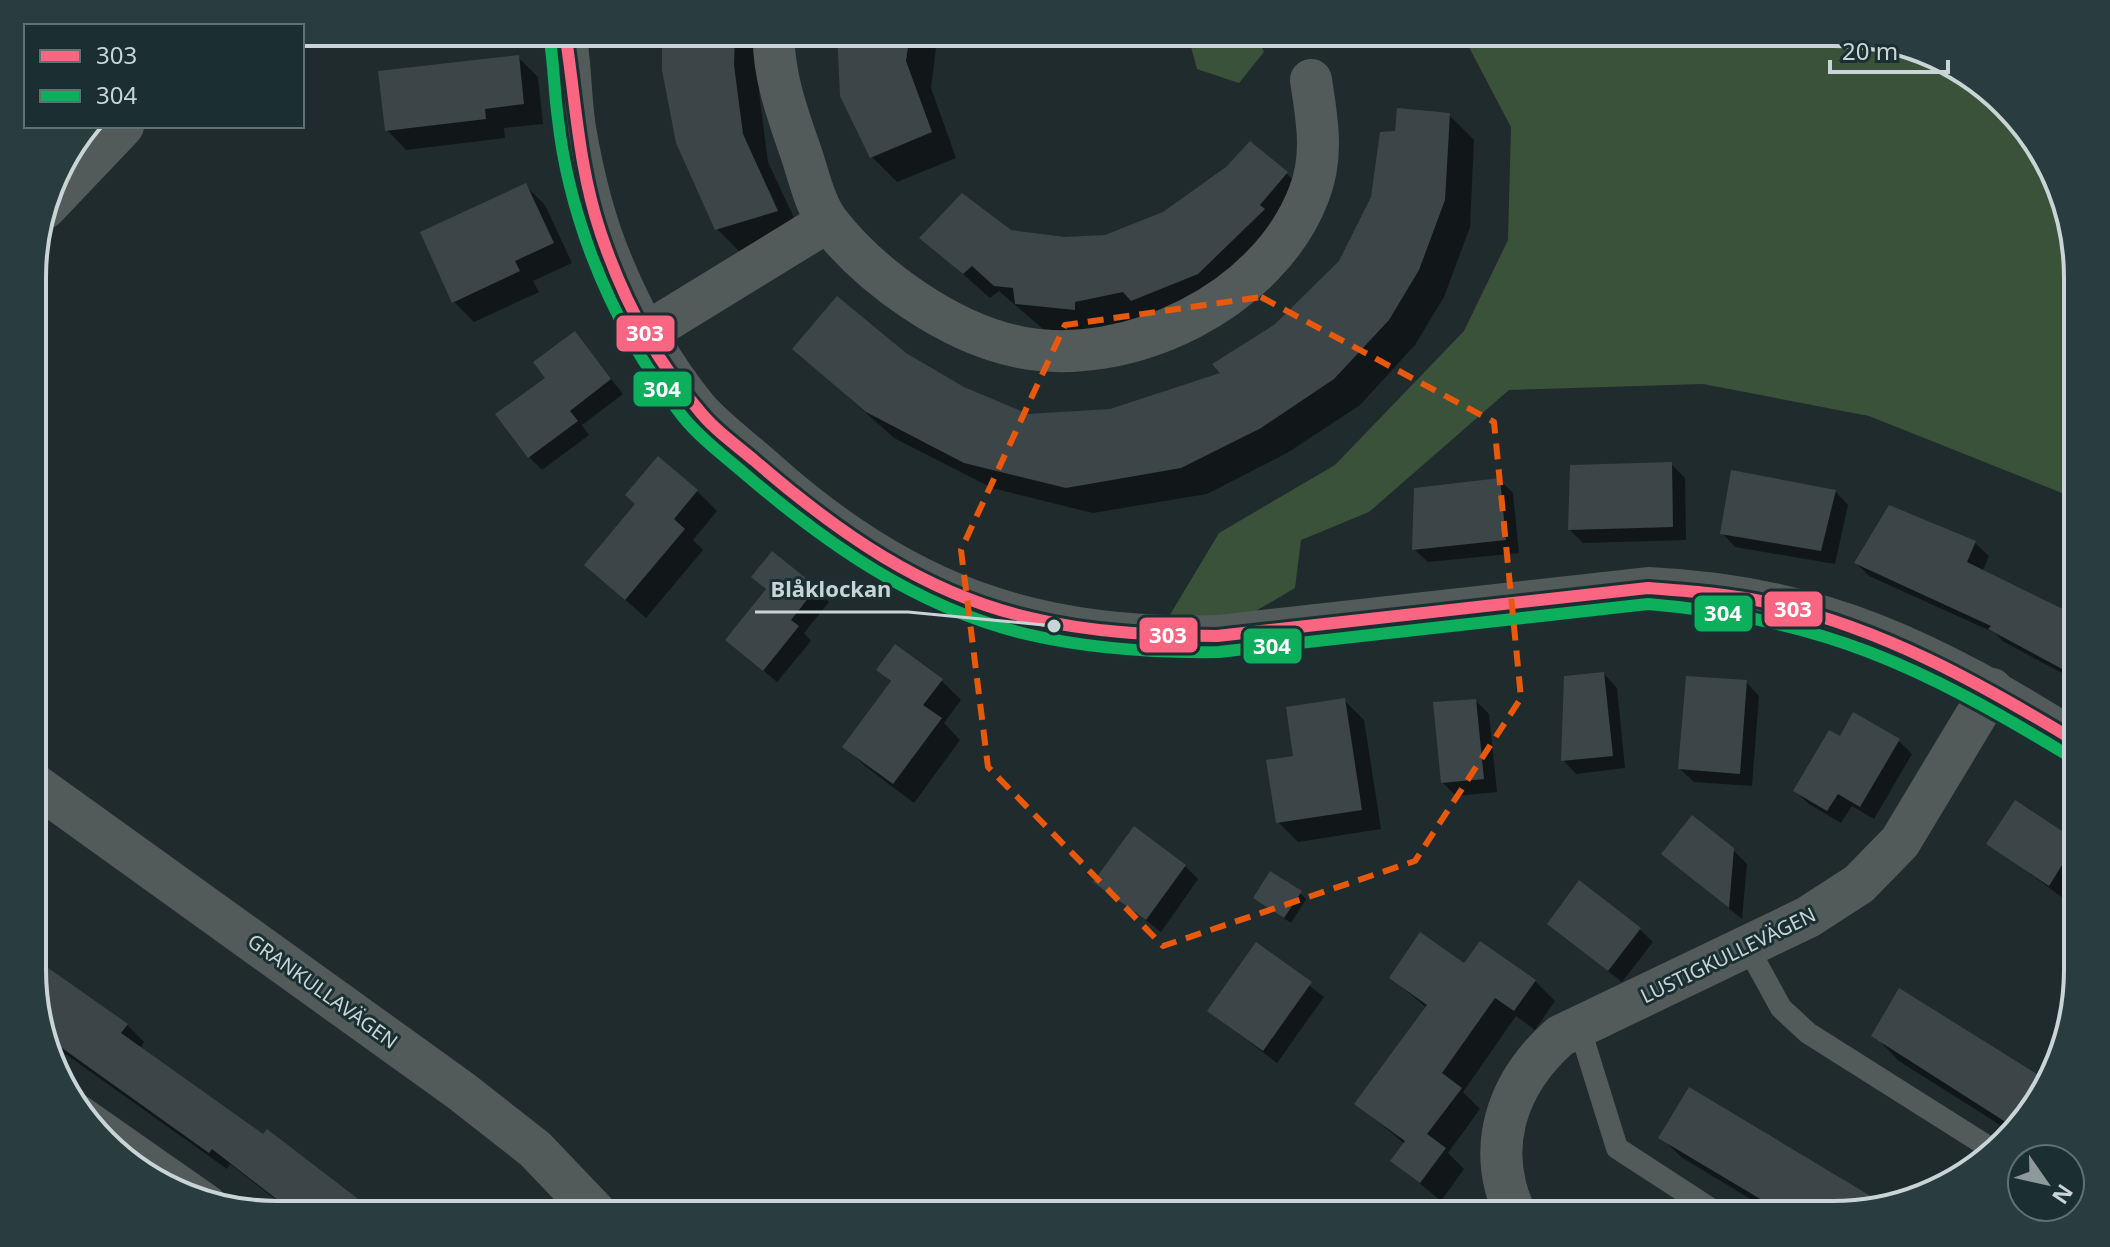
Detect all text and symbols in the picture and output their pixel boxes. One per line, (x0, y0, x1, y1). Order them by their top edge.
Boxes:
legend (24, 24, 304, 128)
scale bar (1830, 24, 1948, 74)
text: 20 m (1842, 34, 1898, 67)
text: 303 (96, 38, 137, 71)
text: 304 (96, 78, 137, 111)
line badge: 303 (615, 314, 676, 353)
text: 303 (626, 317, 664, 347)
line badge: 304 (632, 370, 693, 408)
text: 304 (643, 373, 681, 403)
callout: Blåklockan (755, 566, 908, 612)
text: Blåklockan (771, 573, 891, 603)
line badge: 303 (1763, 590, 1824, 628)
text: 303 (1774, 593, 1812, 623)
line badge: 304 (1693, 594, 1754, 633)
text: 304 (1704, 597, 1742, 627)
line badge: 303 (1138, 616, 1199, 654)
text: 303 (1149, 619, 1187, 649)
line badge: 304 (1242, 627, 1303, 665)
text: 304 (1253, 630, 1291, 660)
street label: LUSTIGKULLEVÄGEN (1636, 901, 1820, 1009)
street label: GRANKULLAVÄGEN (242, 927, 404, 1055)
north arrow (2006, 1143, 2086, 1223)
text: N (2046, 1179, 2081, 1211)

